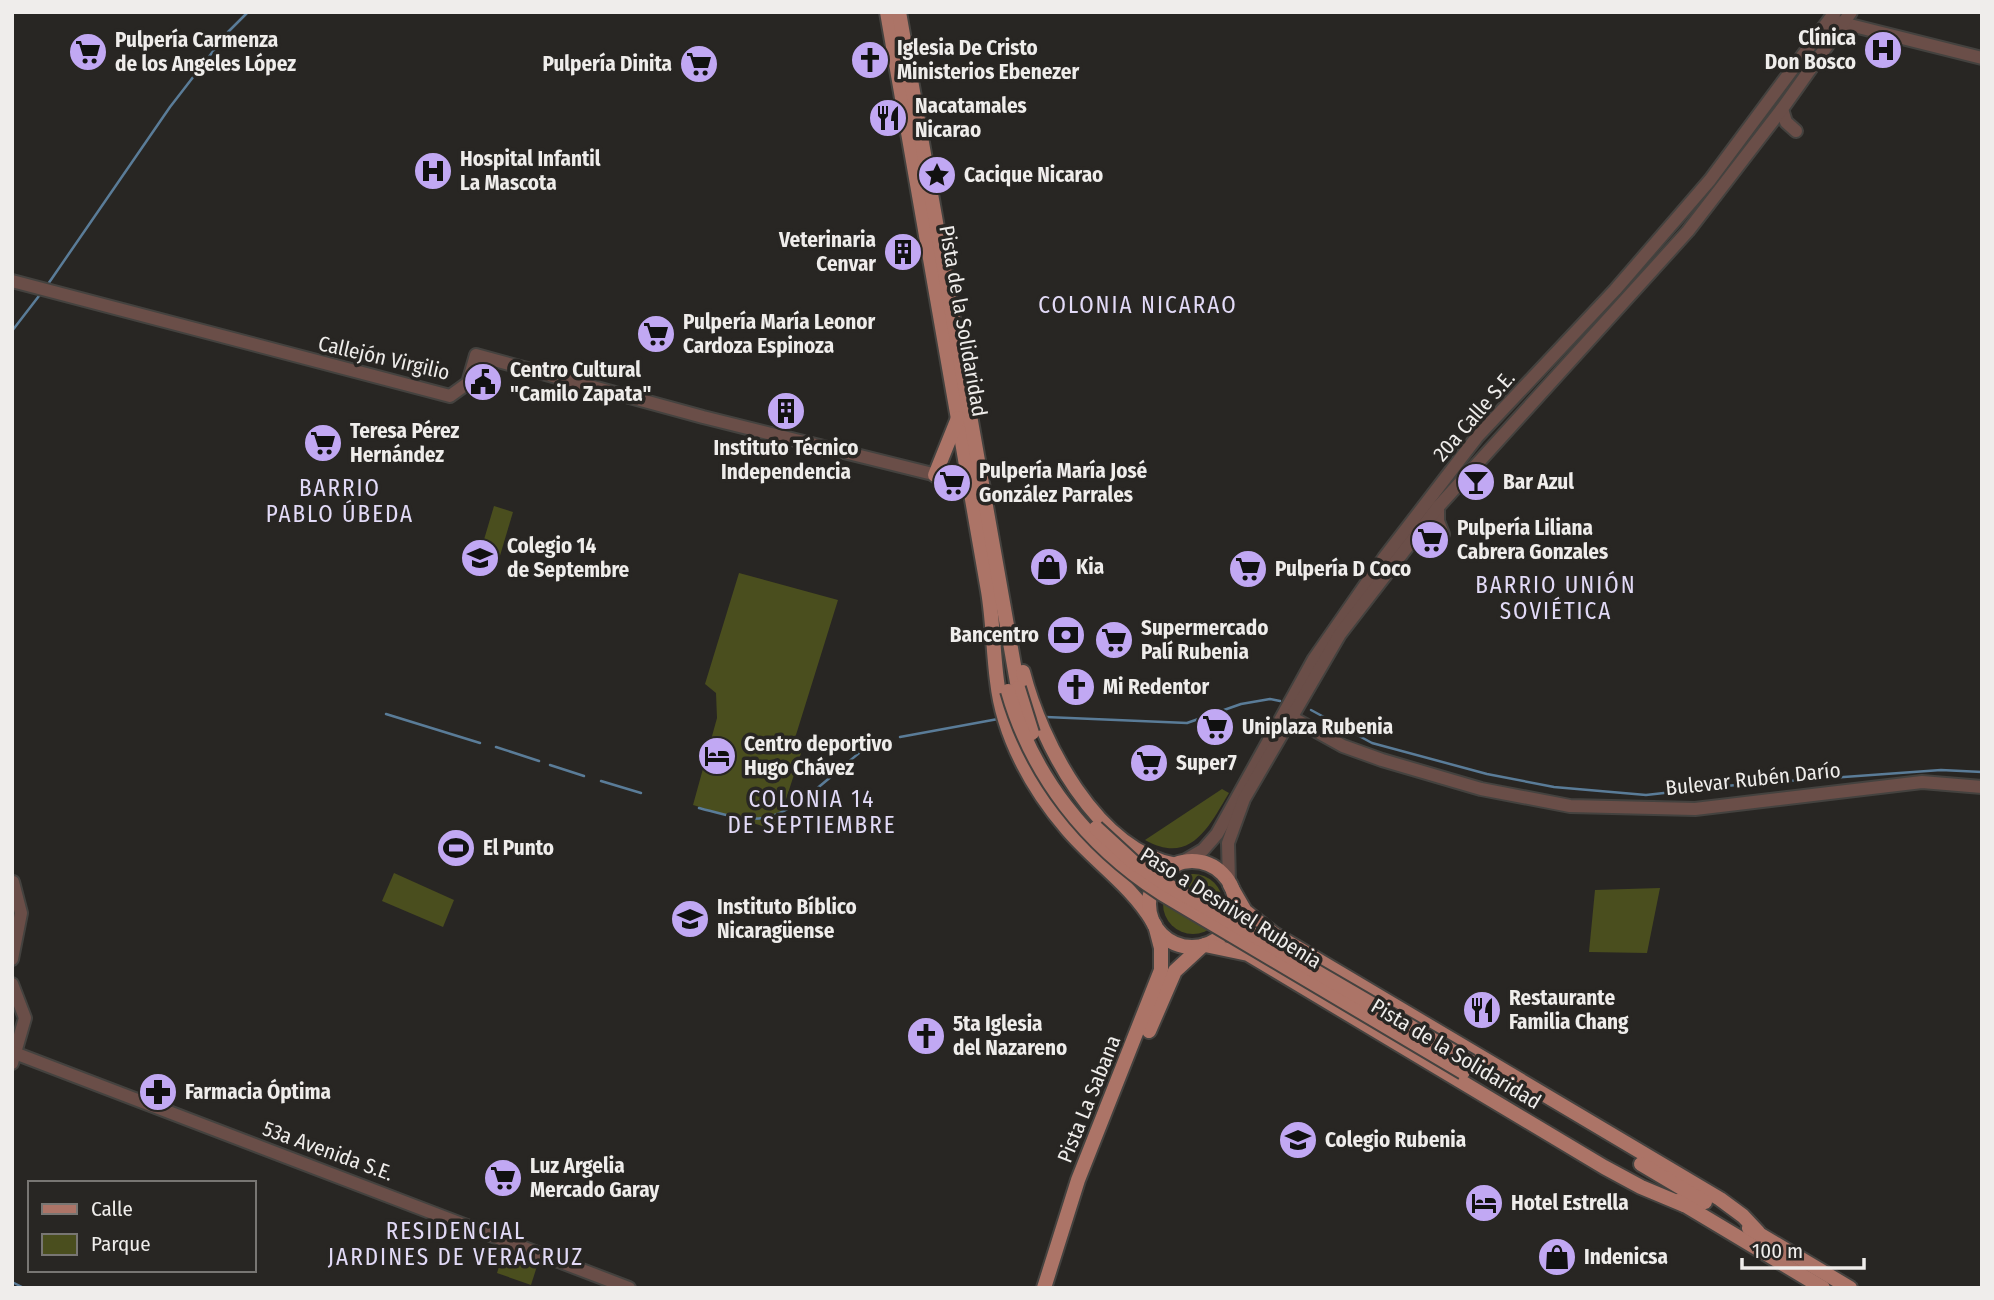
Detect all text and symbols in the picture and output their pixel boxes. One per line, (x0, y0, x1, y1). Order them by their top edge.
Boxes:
place label: Clínica Don Bosco (1765, 25, 1856, 75)
place label: Pulpería Carmenza de los Angeles López (115, 27, 296, 77)
hospital icon: Clínica Don Bosco (1862, 29, 1904, 71)
supermarket icon: Pulpería Carmenza de los Angeles López (67, 31, 109, 73)
place label: Iglesia De Cristo Ministerios Ebenezer (897, 35, 1079, 85)
church icon: Iglesia De Cristo Ministerios Ebenezer (849, 39, 891, 81)
supermarket icon: Pulpería Dinita (678, 43, 720, 85)
place label: Pulpería Dinita (542, 51, 672, 77)
place label: Nacatamales Nicarao (915, 93, 1027, 143)
restaurant icon: Nacatamales Nicarao (867, 97, 909, 139)
place label: Hospital Infantil La Mascota (460, 146, 601, 196)
hospital icon: Hospital Infantil La Mascota (412, 150, 454, 192)
place icon: Cacique Nicarao (916, 154, 958, 196)
place label: Cacique Nicarao (964, 162, 1103, 188)
street label: Pista de la Solidaridad (933, 223, 993, 419)
place label: Veterinaria Cenvar (778, 227, 876, 277)
building icon: Veterinaria Cenvar (882, 231, 924, 273)
district label: COLONIA NICARAO (1038, 291, 1238, 319)
place label: Pulpería María Leonor Cardoza Espinoza (683, 309, 876, 359)
supermarket icon: Pulpería María Leonor Cardoza Espinoza (635, 313, 677, 355)
street label: Callejón Virgilio (316, 330, 452, 386)
place label: Centro Cultural "Camilo Zapata" (510, 357, 651, 407)
public building icon: Centro Cultural "Camilo Zapata" (462, 361, 504, 403)
street label: 20a Calle S.E. (1428, 365, 1520, 467)
building icon: Instituto Técnico Independencia (765, 390, 807, 432)
place label: Teresa Pérez Hernández (350, 418, 459, 468)
supermarket icon: Teresa Pérez Hernández (302, 422, 344, 464)
place label: Instituto Técnico Independencia (714, 435, 858, 485)
place label: Pulpería María José González Parrales (979, 458, 1148, 508)
bar icon: Bar Azul (1455, 461, 1497, 503)
supermarket icon: Pulpería María José González Parrales (931, 462, 973, 504)
place label: Bar Azul (1503, 469, 1574, 495)
district label: BARRIO PABLO ÚBEDA (266, 474, 414, 528)
place label: Pulpería Liliana Cabrera Gonzales (1457, 515, 1608, 565)
supermarket icon: Pulpería Liliana Cabrera Gonzales (1409, 519, 1451, 561)
place label: Colegio 14 de Septembre (507, 533, 630, 583)
school or university icon: Colegio 14 de Septembre (459, 537, 501, 579)
shop icon: Kia (1028, 546, 1070, 588)
supermarket icon: Pulpería D Coco (1227, 548, 1269, 590)
place label: Kia (1076, 554, 1104, 580)
place label: Pulpería D Coco (1275, 556, 1411, 582)
district label: BARRIO UNIÓN SOVIÉTICA (1475, 571, 1637, 625)
bank icon: Bancentro (1045, 614, 1087, 656)
place label: Supermercado Palí Rubenia (1141, 615, 1268, 665)
supermarket icon: Supermercado Palí Rubenia (1093, 619, 1135, 661)
place label: Bancentro (950, 622, 1039, 648)
church icon: Mi Redentor (1055, 666, 1097, 708)
place label: Mi Redentor (1103, 674, 1209, 700)
supermarket icon: Uniplaza Rubenia (1194, 706, 1236, 748)
place label: Uniplaza Rubenia (1242, 714, 1393, 740)
place label: Centro deportivo Hugo Chávez (744, 731, 892, 781)
hotel icon: Centro deportivo Hugo Chávez (696, 735, 738, 777)
supermarket icon: Super7 (1128, 742, 1170, 784)
place label: Super7 (1176, 750, 1237, 776)
street label: Bulevar Rubén Darío (1664, 757, 1842, 801)
district label: COLONIA 14 DE SEPTIEMBRE (728, 785, 897, 839)
sports icon: El Punto (435, 827, 477, 869)
place label: El Punto (483, 835, 554, 861)
street label: Paso a Desnivel Rubenia (1136, 842, 1326, 974)
place label: Instituto Bíblico Nicaragüense (717, 894, 857, 944)
school or university icon: Instituto Bíblico Nicaragüense (669, 898, 711, 940)
place label: Restaurante Familia Chang (1509, 985, 1629, 1035)
restaurant icon: Restaurante Familia Chang (1461, 989, 1503, 1031)
street label: Pista de la Solidaridad (1366, 993, 1546, 1115)
place label: 5ta Iglesia del Nazareno (953, 1011, 1067, 1061)
church icon: 5ta Iglesia del Nazareno (905, 1015, 947, 1057)
street label: Pista La Sabana (1052, 1032, 1126, 1166)
pharmacy icon: Farmacia Óptima (137, 1071, 179, 1113)
place label: Farmacia Óptima (185, 1078, 331, 1105)
street label: 53a Avenida S.E. (259, 1115, 397, 1187)
school or university icon: Colegio Rubenia (1277, 1119, 1319, 1161)
place label: Colegio Rubenia (1325, 1127, 1466, 1153)
place label: Luz Argelia Mercado Garay (530, 1153, 660, 1203)
supermarket icon: Luz Argelia Mercado Garay (482, 1157, 524, 1199)
legend (28, 1181, 256, 1272)
hotel icon: Hotel Estrella (1463, 1182, 1505, 1224)
place label: Hotel Estrella (1511, 1190, 1629, 1216)
text: Calle (91, 1196, 133, 1222)
district label: RESIDENCIAL JARDINES DE VERACRUZ (328, 1217, 584, 1271)
scale bar (1742, 1226, 1864, 1270)
text: Parque (91, 1231, 151, 1257)
shop icon: Indenicsa (1536, 1236, 1578, 1278)
text: 100 m (1752, 1238, 1803, 1264)
place label: Indenicsa (1584, 1244, 1668, 1270)

